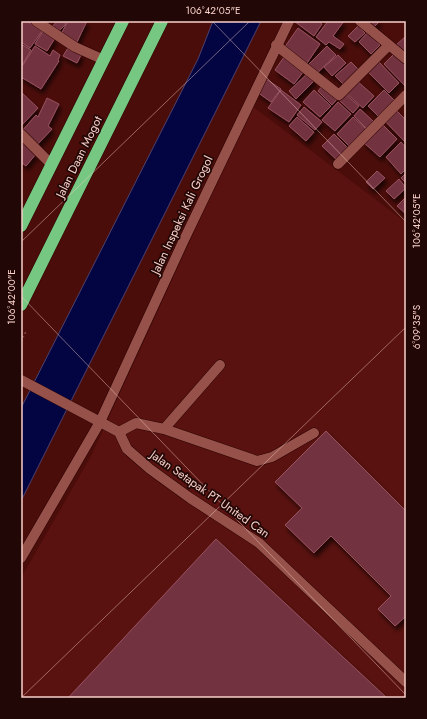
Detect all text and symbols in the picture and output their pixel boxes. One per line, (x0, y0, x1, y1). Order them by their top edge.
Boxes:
text: 106°42'05"E (185, 3, 241, 18)
street label: Jalan Daan Mogot (50, 113, 107, 203)
street label: Jalan Inspeksi Kali Grogol (146, 153, 217, 279)
text: 106°42'05"E (409, 193, 424, 249)
text: 106°42'00"E (4, 269, 19, 325)
text: 6°09'35"S (409, 304, 424, 349)
street label: Jalan Setapak PT United Can (145, 445, 273, 542)

